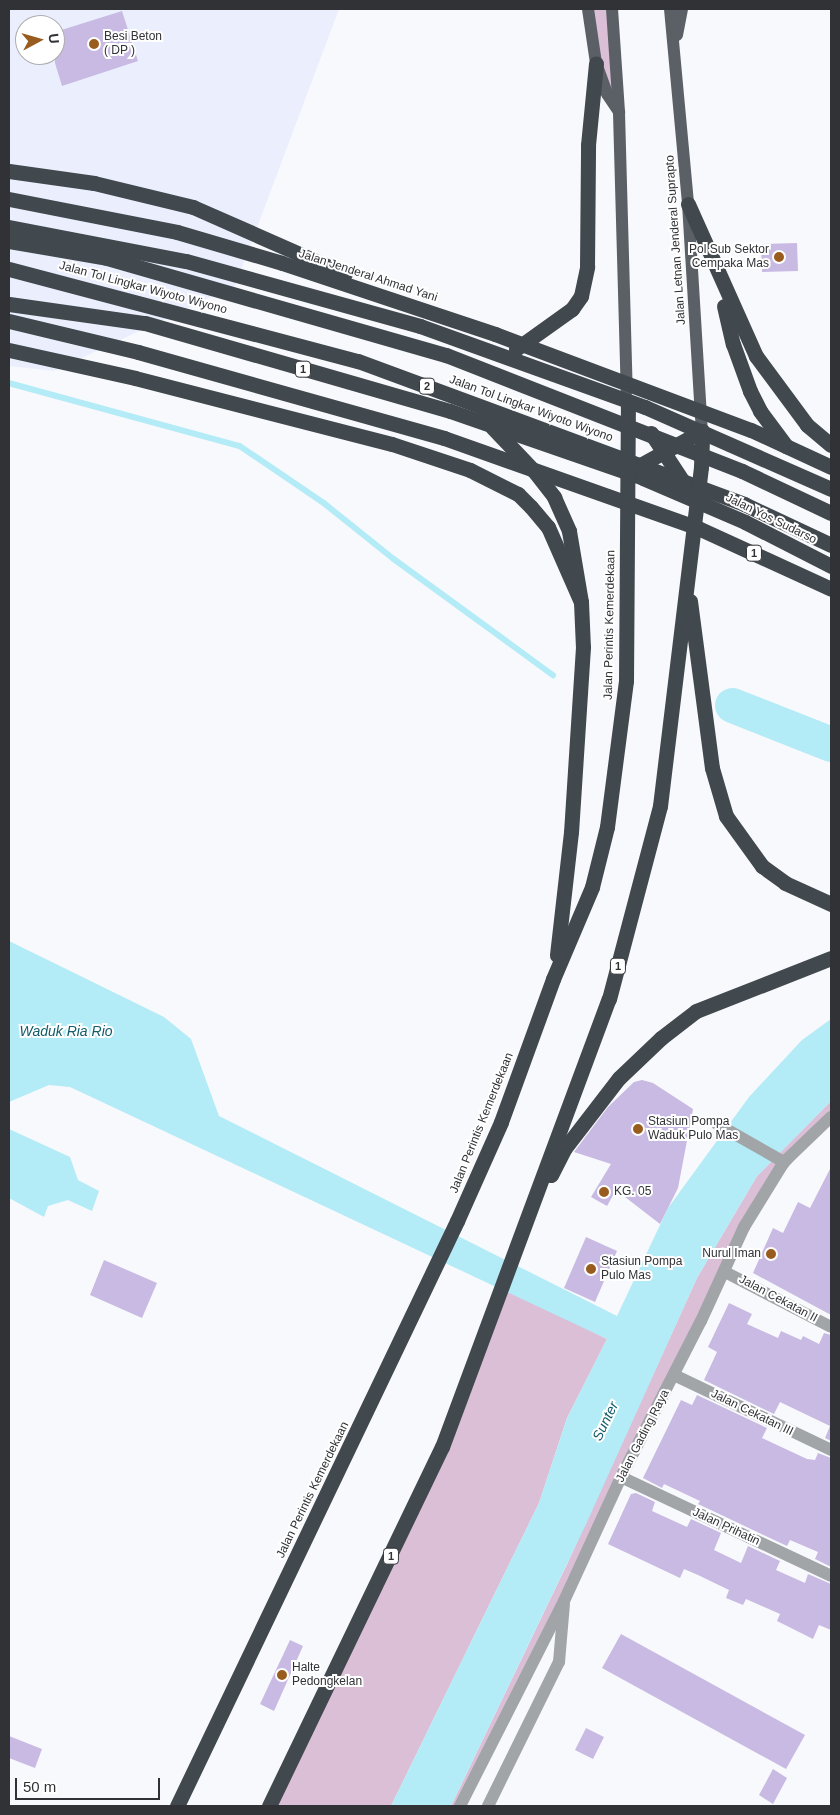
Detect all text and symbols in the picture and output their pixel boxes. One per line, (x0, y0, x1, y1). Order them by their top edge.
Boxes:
north arrow (15, 15, 65, 65)
place label: Besi Beton ( DP ) (104, 30, 162, 58)
text: U (45, 33, 62, 44)
marker: Besi Beton ( DP ) (88, 38, 100, 50)
street label: Jalan Letnan Jenderal Suprapto (663, 155, 689, 325)
place label: Pol Sub Sektor Cempaka Mas (689, 243, 769, 271)
street label: Jalan Jenderal Ahmad Yani (296, 247, 440, 305)
marker: Pol Sub Sektor Cempaka Mas (773, 251, 785, 263)
street label: Jalan Tol Lingkar Wiyoto Wiyono (57, 259, 229, 317)
road number: 1 (294, 360, 312, 378)
street label: Jalan Tol Lingkar Wiyoto Wiyono (447, 373, 615, 445)
road number: 2 (418, 378, 436, 394)
street label: Jalan Yos Sudarso (723, 491, 819, 547)
road number: 1 (745, 544, 763, 562)
street label: Jalan Perintis Kemerdekaan (601, 550, 619, 700)
road number: 1 (609, 958, 627, 974)
water label: Waduk Ria Rio (19, 1023, 113, 1039)
street label: Jalan Perintis Kemerdekaan (447, 1051, 517, 1195)
place label: Stasiun Pompa Waduk Pulo Mas (648, 1115, 738, 1143)
marker: Stasiun Pompa Waduk Pulo Mas (632, 1123, 644, 1135)
place label: KG. 05 (614, 1185, 651, 1199)
marker: KG. 05 (598, 1186, 610, 1198)
place label: Nurul Iman (702, 1247, 761, 1261)
marker: Nurul Iman (765, 1248, 777, 1260)
place label: Stasiun Pompa Pulo Mas (601, 1255, 682, 1283)
marker: Stasiun Pompa Pulo Mas (585, 1263, 597, 1275)
street label: Jalan Cekatan II (736, 1272, 820, 1326)
street label: Jalan Gading Raya (613, 1387, 673, 1485)
street label: Jalan Cekatan III (708, 1387, 796, 1439)
water label: Sunter (588, 1399, 622, 1443)
street label: Jalan Perintis Kemerdekaan (274, 1419, 352, 1561)
street label: Jalan Prihatin (690, 1505, 762, 1549)
road number: 1 (382, 1548, 400, 1564)
place label: Halte Pedongkelan (292, 1661, 362, 1689)
marker: Halte Pedongkelan (276, 1669, 288, 1681)
scale bar (18, 1768, 162, 1800)
text: 50 m (23, 1778, 56, 1795)

